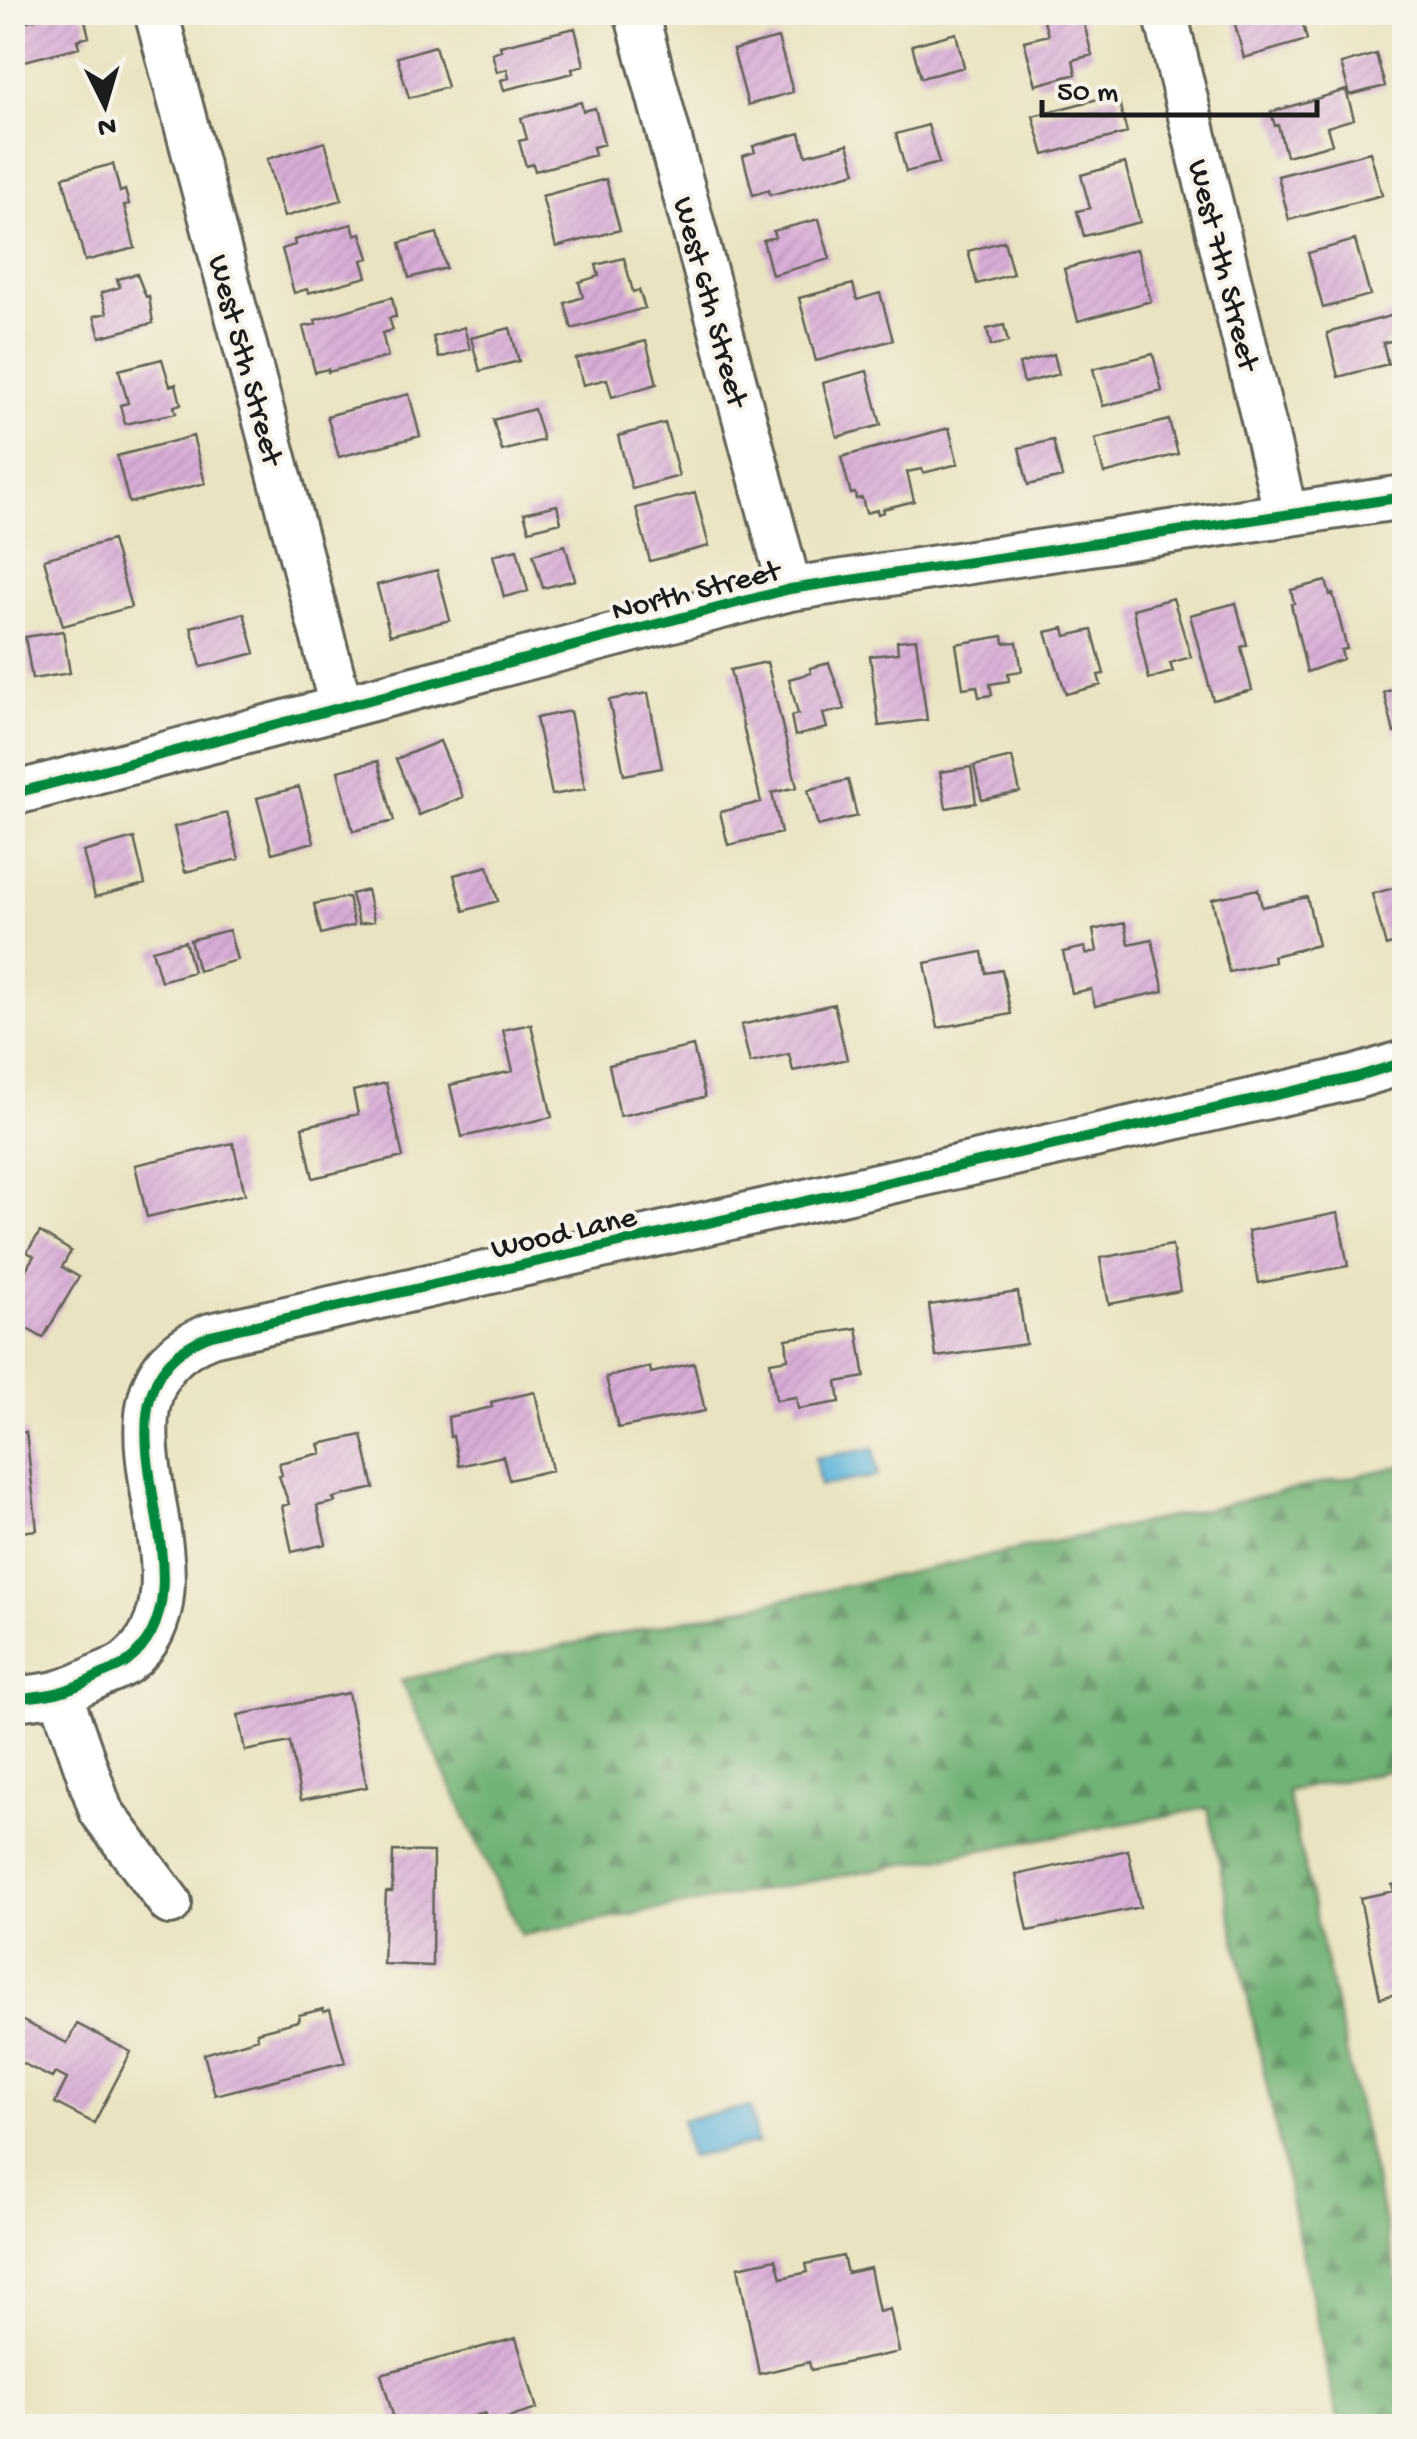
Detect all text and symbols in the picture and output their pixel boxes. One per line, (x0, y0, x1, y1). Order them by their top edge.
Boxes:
north arrow (55, 55, 155, 155)
scale bar (1042, 55, 1317, 117)
text: 50 m (1057, 77, 1118, 112)
text: N (96, 108, 117, 143)
street label: West 7th Street (1177, 156, 1266, 377)
street label: West 6th Street (662, 193, 755, 414)
street label: West 5th Street (197, 251, 290, 472)
street label: North Street (608, 553, 787, 632)
street label: Wood Lane (488, 1200, 641, 1270)

